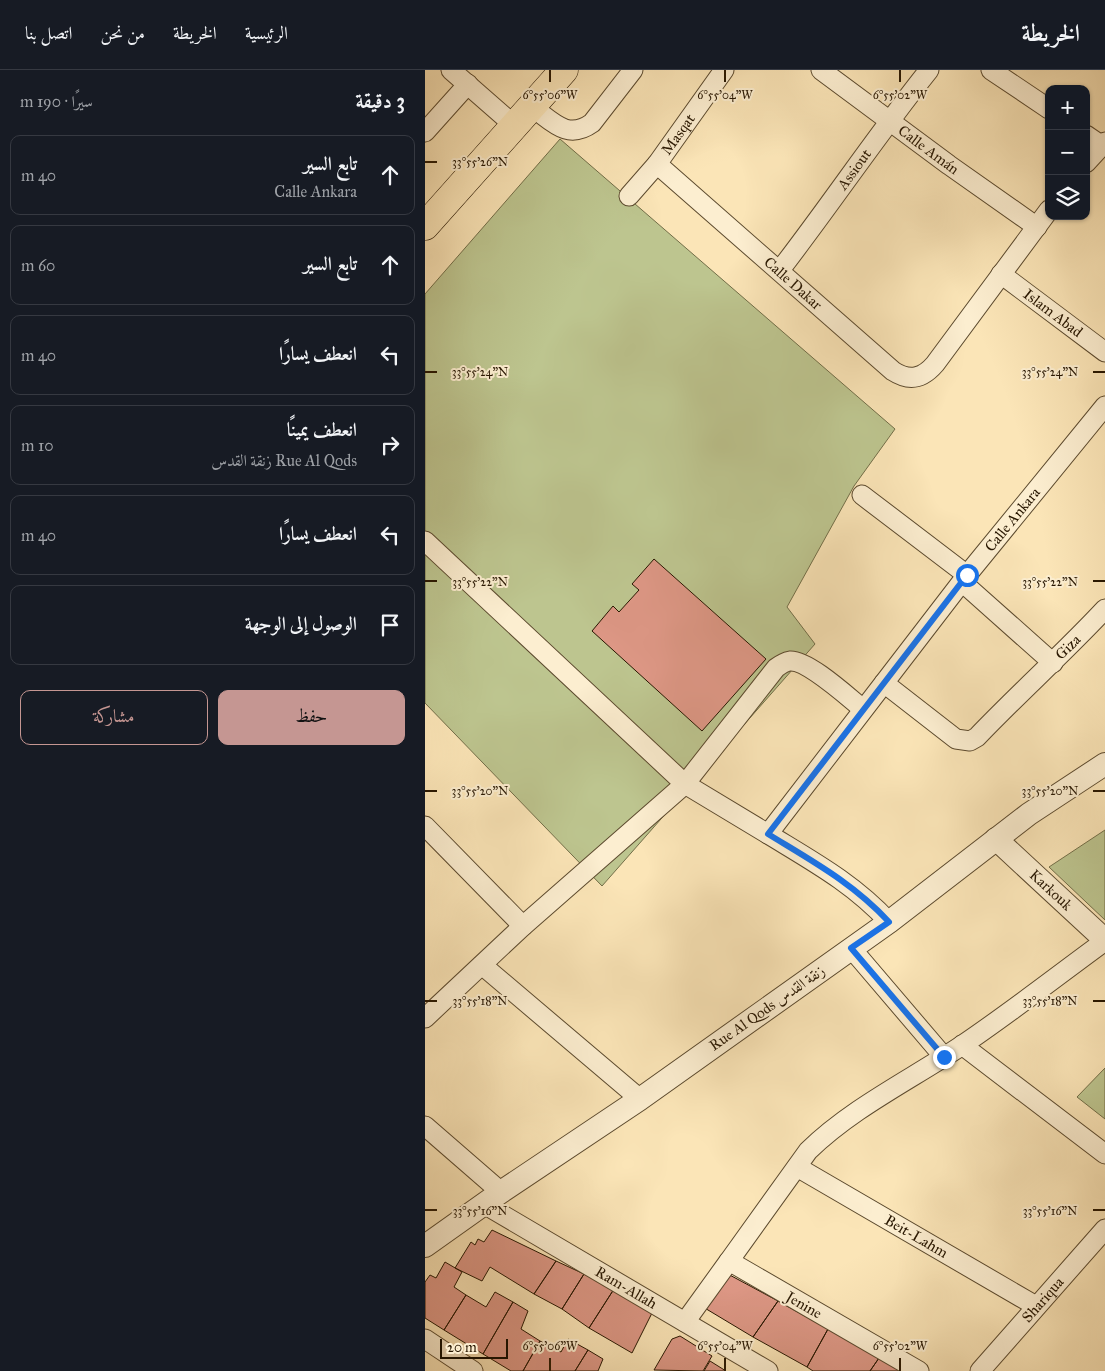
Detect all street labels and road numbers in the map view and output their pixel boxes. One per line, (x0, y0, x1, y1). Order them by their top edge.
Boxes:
street label: Masqat (657, 110, 699, 158)
street label: Calle Amán (895, 121, 963, 178)
street label: Assiout (833, 145, 875, 194)
street label: Calle Dakar (760, 253, 826, 314)
street label: Islam Abad (1020, 285, 1086, 341)
street label: Calle Ankara (981, 483, 1044, 555)
street label: Giza (1052, 630, 1085, 663)
street label: Karkouk (1026, 866, 1076, 914)
street label: Rue Al Qods زنقة القدس (706, 961, 828, 1055)
street label: Beit-Lahm (881, 1211, 951, 1262)
street label: Ram-Allah (592, 1262, 661, 1313)
street label: Shariqua (1018, 1273, 1068, 1326)
street label: Jenine (781, 1287, 825, 1323)

